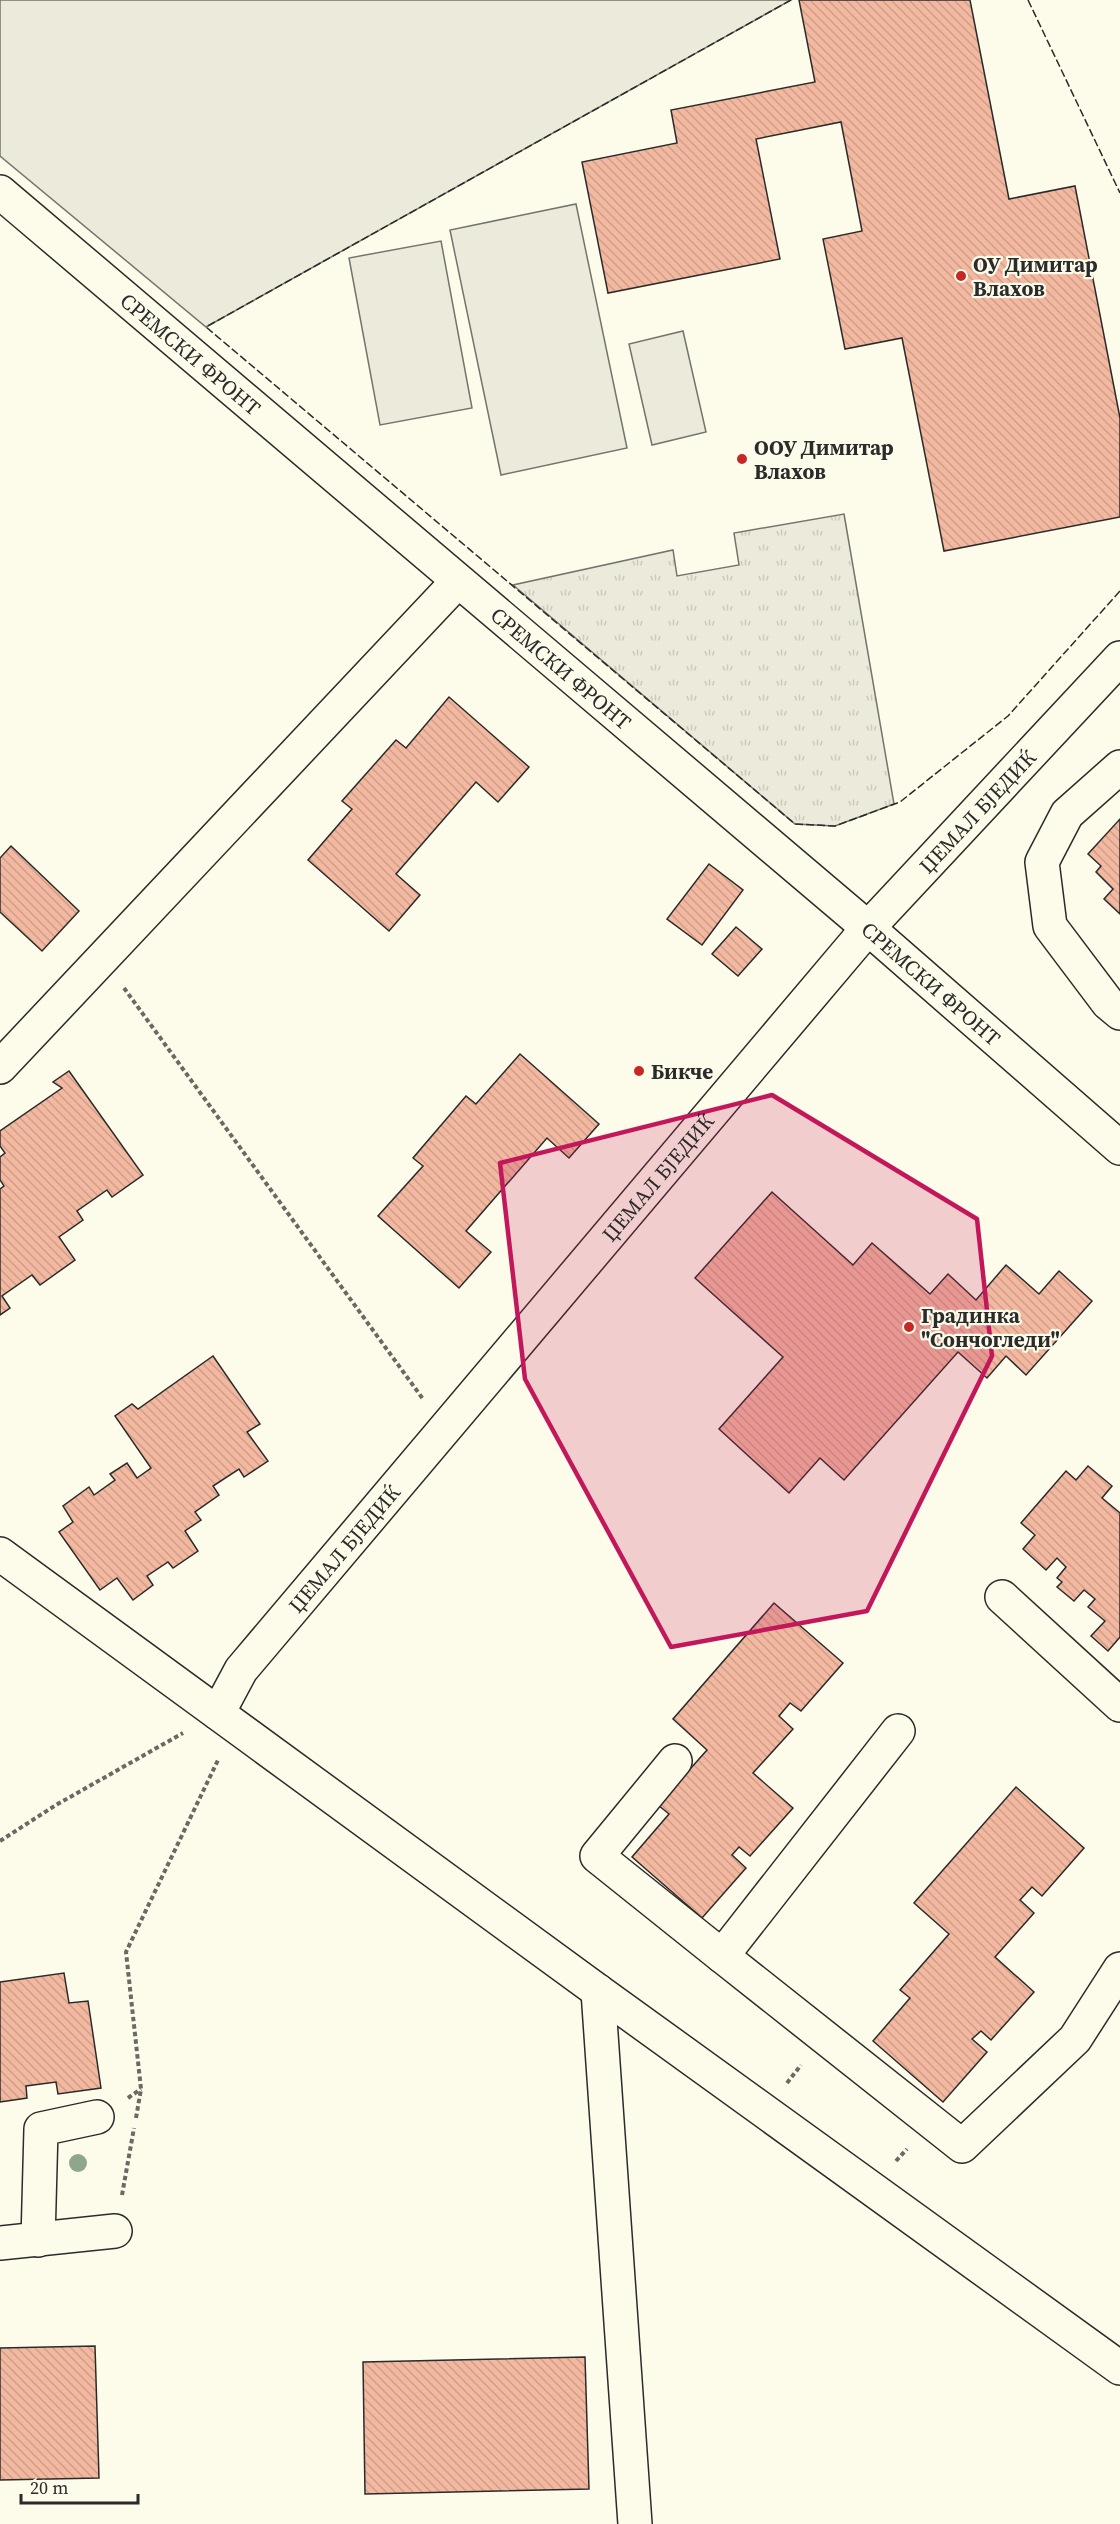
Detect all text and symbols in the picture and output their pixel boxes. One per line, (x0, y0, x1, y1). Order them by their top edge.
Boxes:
place label: ОУ Димитар Влахов (973, 250, 1098, 303)
marker: ОУ Димитар Влахов (954, 269, 968, 283)
street label: СРЕМСКИ ФРОНТ (114, 286, 267, 422)
place label: ООУ Димитар Влахов (754, 433, 894, 486)
marker: ООУ Димитар Влахов (735, 452, 749, 466)
street label: СРЕМСКИ ФРОНТ (485, 600, 638, 736)
street label: ЏЕМАЛ БЈЕДИЌ (912, 743, 1042, 879)
street label: СРЕМСКИ ФРОНТ (855, 914, 1007, 1052)
place label: Бикче (651, 1057, 713, 1086)
marker: Бикче (632, 1064, 646, 1078)
street label: ЏЕМАЛ БЈЕДИЌ (595, 1107, 720, 1247)
place label: Градинка "Сончогледи" (921, 1301, 1060, 1354)
marker: Градинка "Сончогледи" (902, 1320, 916, 1334)
street label: ЏЕМАЛ БЈЕДИЌ (281, 1478, 406, 1619)
scale bar (21, 2467, 138, 2505)
text: 20 m (30, 2475, 68, 2500)

